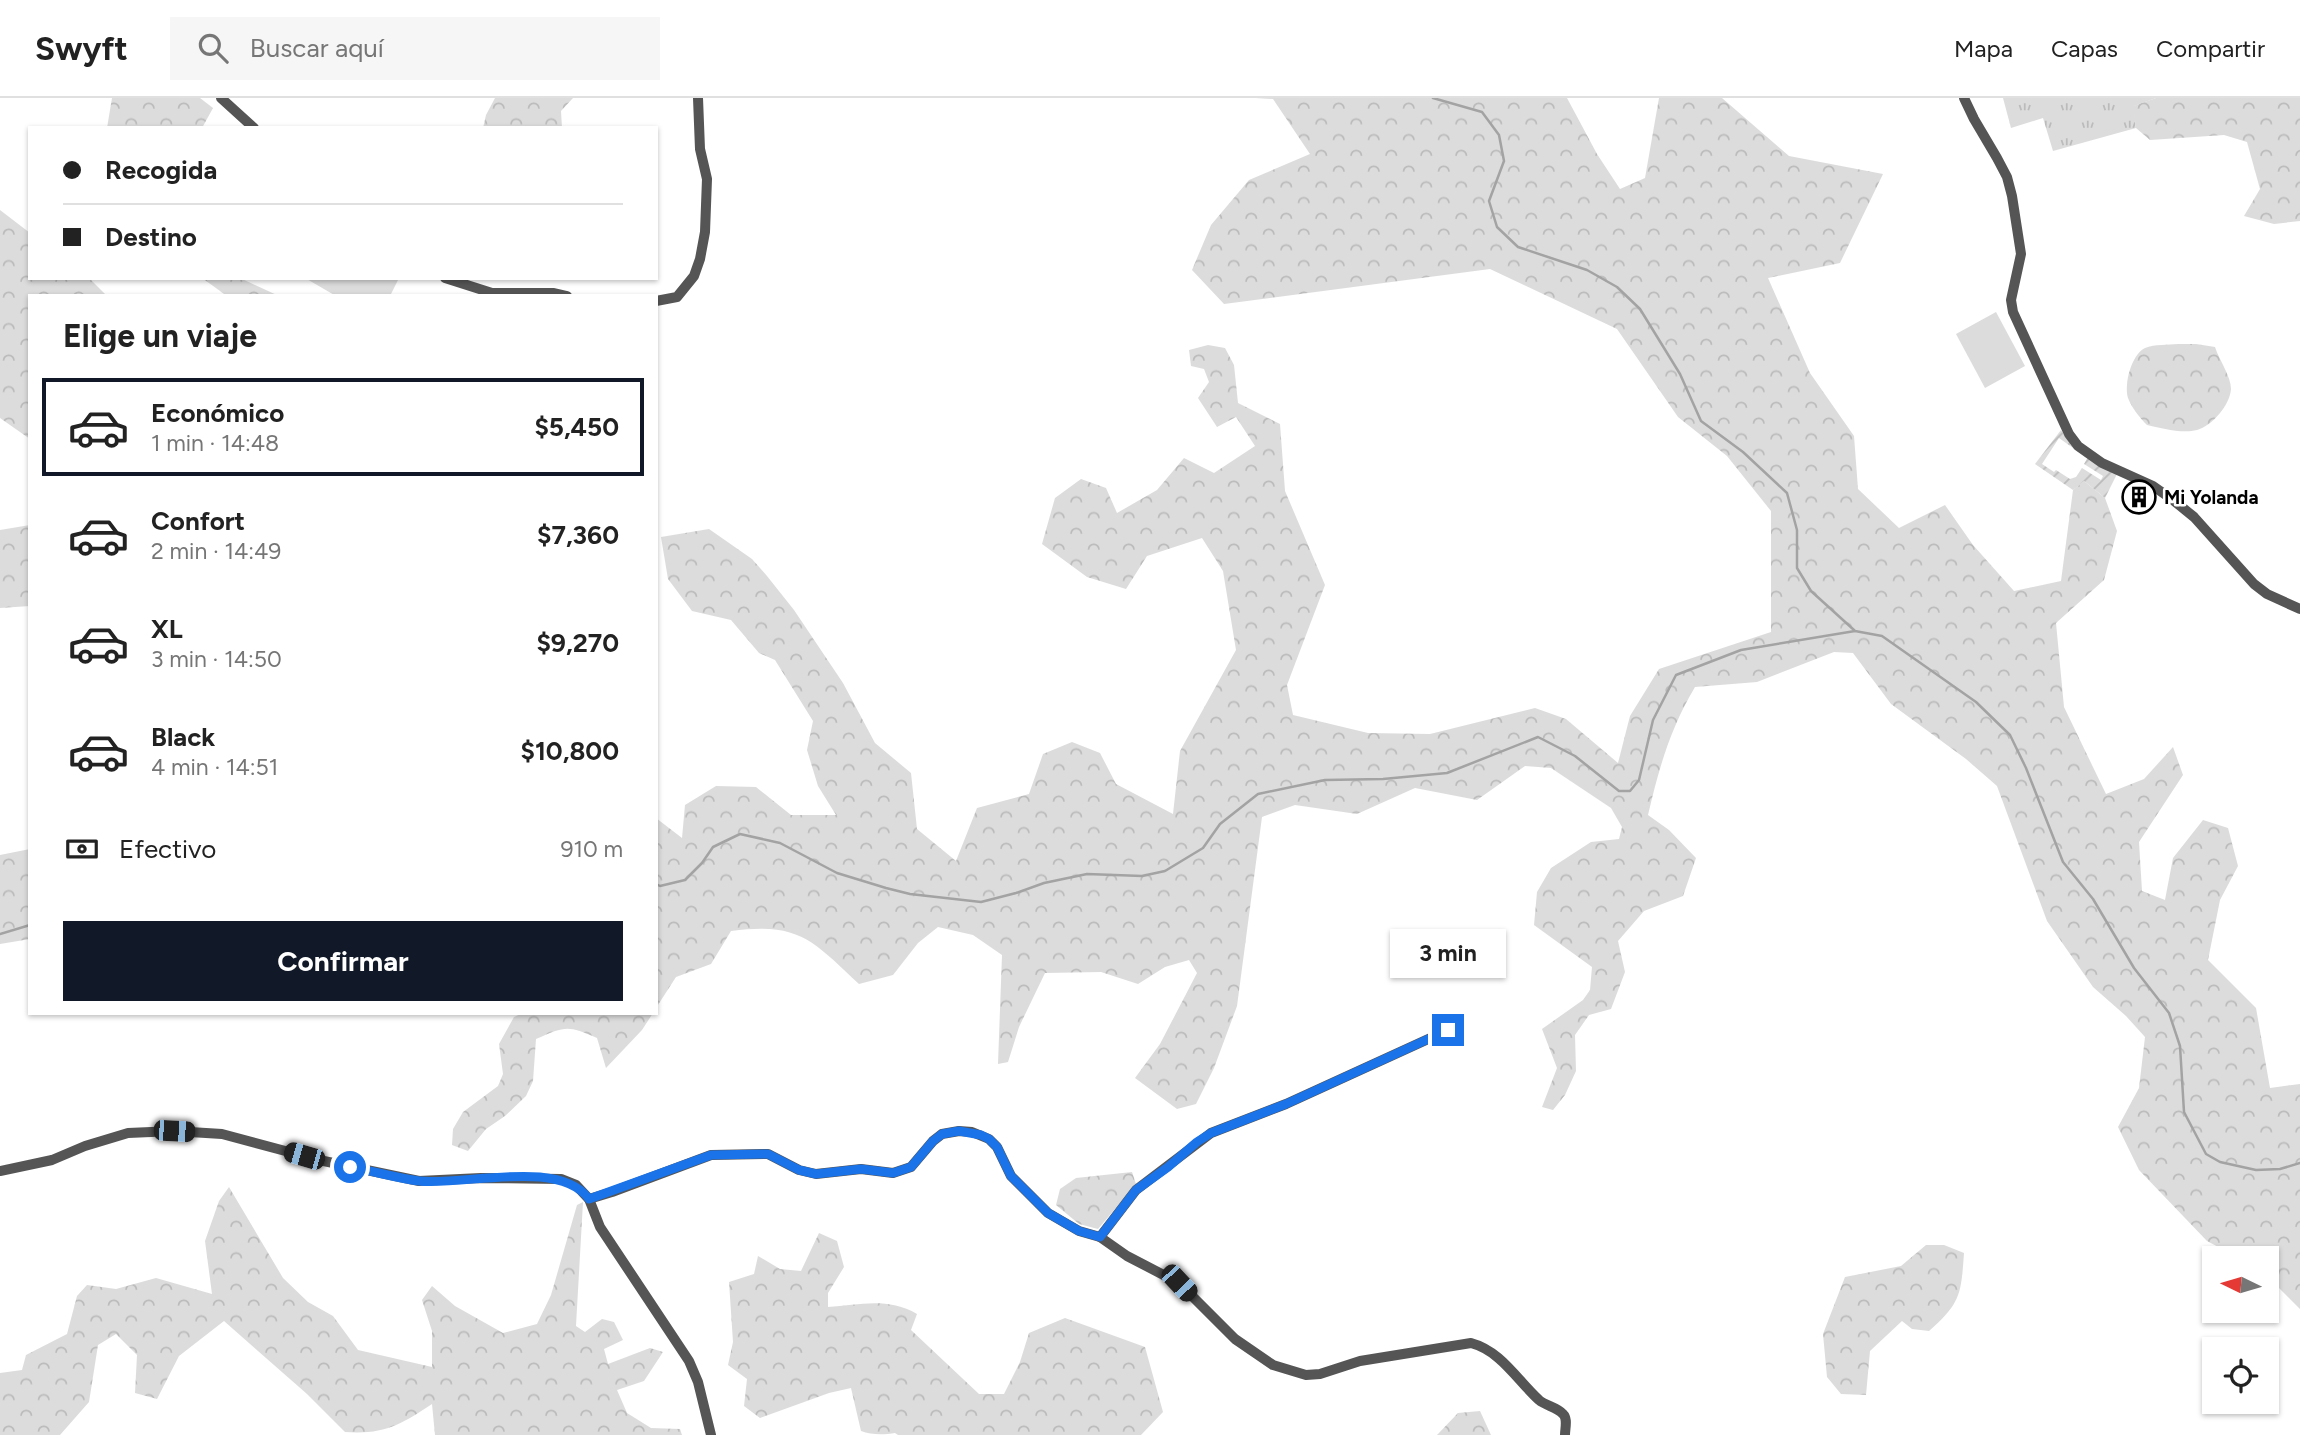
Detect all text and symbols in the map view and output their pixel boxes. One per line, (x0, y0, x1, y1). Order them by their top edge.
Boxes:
search box (170, 17, 660, 80)
text: Swyft (35, 29, 128, 68)
icon: search (194, 29, 232, 67)
text: Buscar aquí (250, 32, 384, 64)
text: Mapa (1954, 34, 2013, 63)
text: Capas (2051, 34, 2118, 63)
text: Compartir (2156, 34, 2265, 63)
text: Recogida (105, 154, 217, 186)
text: Destino (105, 221, 197, 253)
text: Elige un viaje (63, 317, 257, 355)
icon: car (67, 396, 130, 459)
text: Económico (151, 397, 284, 429)
text: $5,450 (534, 411, 619, 443)
text: 1 min · 14:48 (151, 429, 279, 457)
building icon: Mi Yolanda (2120, 478, 2158, 516)
place label: Mi Yolanda (2164, 486, 2259, 509)
icon: car (67, 504, 130, 567)
text: Confort (151, 505, 245, 537)
text: $7,360 (537, 519, 619, 551)
text: 2 min · 14:49 (151, 537, 281, 565)
icon: car (67, 612, 130, 675)
text: XL (151, 613, 183, 645)
text: $9,270 (536, 627, 619, 659)
text: 3 min · 14:50 (151, 645, 282, 673)
icon: car (67, 720, 130, 783)
text: Black (151, 721, 215, 753)
text: $10,800 (520, 735, 619, 767)
text: 4 min · 14:51 (151, 753, 278, 781)
icon: cash (63, 830, 101, 868)
text: Efectivo (119, 833, 216, 865)
text: 910 m (560, 835, 623, 863)
button: Confirmar (63, 921, 623, 1001)
callout: 3 min (1390, 928, 1506, 978)
text: 3 min (1419, 939, 1477, 967)
route end (1432, 1014, 1464, 1046)
car (153, 1119, 196, 1143)
car (281, 1140, 328, 1172)
route start (334, 1151, 366, 1183)
north arrow (2202, 1246, 2278, 1323)
map controls (2202, 1246, 2279, 1414)
car (1157, 1260, 1202, 1306)
button: locate (2202, 1337, 2279, 1414)

